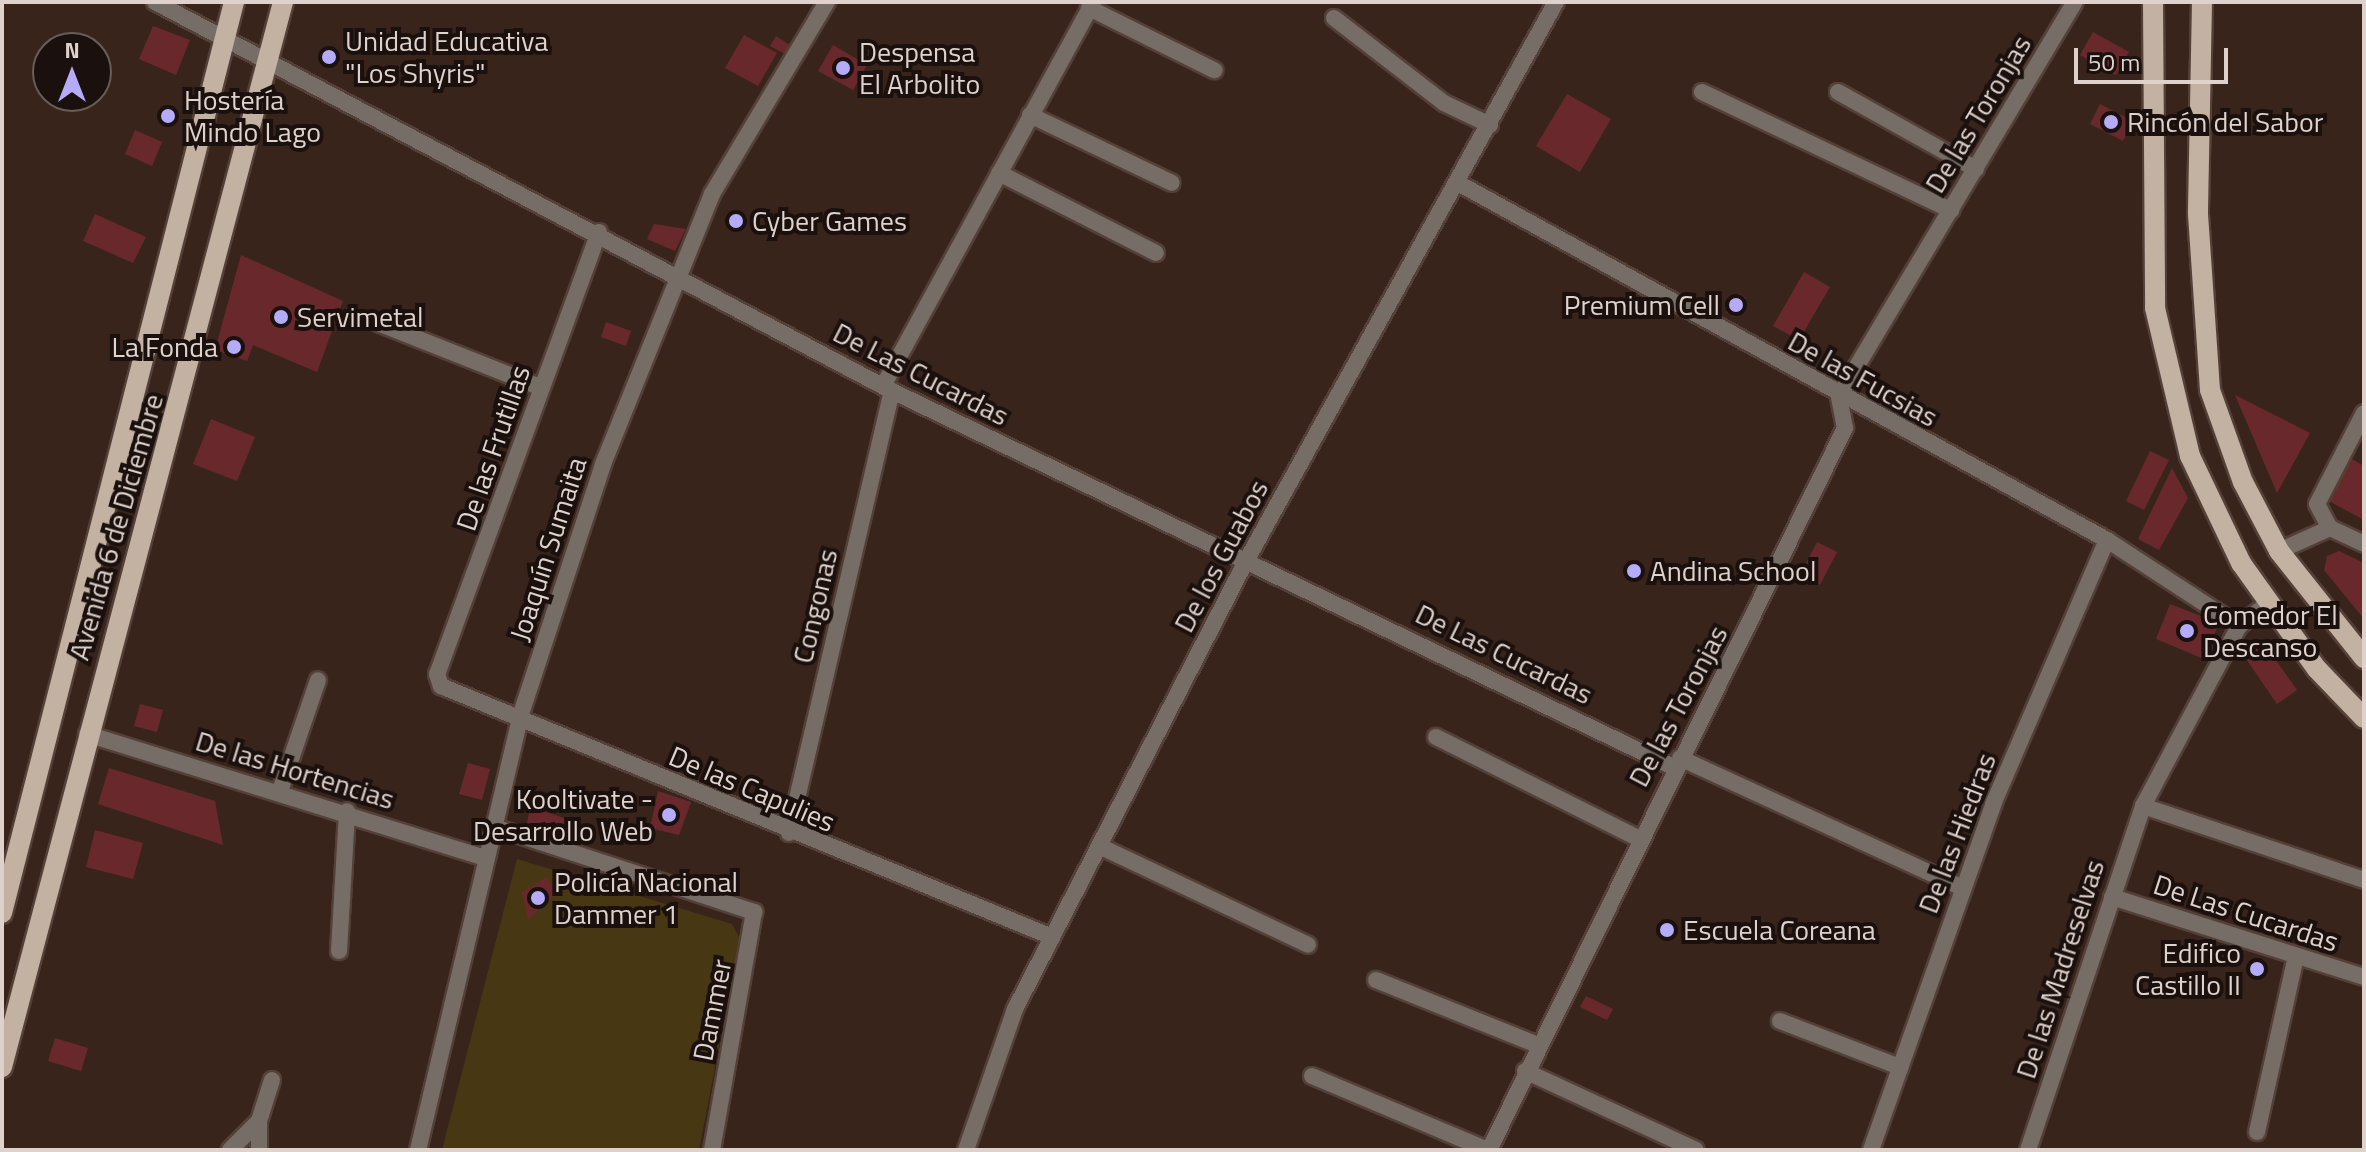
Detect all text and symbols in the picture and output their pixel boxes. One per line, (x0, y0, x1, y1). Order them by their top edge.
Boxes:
place label: Unidad Educativa "Los Shyris" (345, 24, 548, 90)
street label: De las Toronjas (1918, 29, 2038, 199)
north arrow (32, 32, 112, 112)
scale bar (2078, 32, 2232, 82)
text: N (64, 33, 80, 67)
place label: Despensa El Arbolito (859, 35, 980, 101)
text: 50 m (2088, 44, 2140, 80)
marker: Unidad Educativa "Los Shyris" (320, 48, 338, 66)
marker: Despensa El Arbolito (834, 59, 852, 77)
place label: Hostería Mindo Lago (184, 83, 321, 149)
place label: Rincón del Sabor (2127, 105, 2323, 139)
marker: Hostería Mindo Lago (159, 107, 177, 125)
marker: Rincón del Sabor (2102, 113, 2120, 131)
place label: Cyber Games (752, 204, 907, 238)
marker: Cyber Games (727, 212, 745, 230)
place label: Premium Cell (1564, 288, 1720, 322)
marker: Premium Cell (1727, 296, 1745, 314)
place label: Servimetal (297, 300, 423, 334)
marker: Servimetal (272, 308, 290, 326)
street label: De Las Cucardas (828, 315, 1014, 433)
street label: De las Fucsias (1782, 324, 1944, 434)
place label: La Fonda (112, 330, 218, 364)
marker: La Fonda (225, 338, 243, 356)
street label: De las Frutillas (449, 361, 537, 535)
street label: Avenida 6 de Diciembre (62, 390, 170, 664)
street label: Joaquín Sumaita (502, 453, 594, 645)
street label: De los Guabos (1167, 474, 1275, 638)
street label: Congonas (786, 546, 844, 666)
place label: Andina School (1650, 554, 1816, 588)
marker: Andina School (1625, 562, 1643, 580)
street label: De Las Cucardas (1410, 597, 1598, 711)
place label: Comedor El Descanso (2203, 598, 2338, 664)
street label: De las Toronjas (1622, 620, 1734, 792)
marker: Comedor El Descanso (2178, 622, 2196, 640)
street label: De las Hortencias (192, 724, 398, 816)
street label: De las Capulies (664, 739, 840, 839)
street label: De las Hiedras (1911, 748, 2003, 918)
place label: Kooltivate - Desarrollo Web (473, 782, 653, 848)
marker: Kooltivate - Desarrollo Web (660, 806, 678, 824)
street label: De las Madreselvas (2009, 855, 2111, 1083)
place label: Policía Nacional Dammer 1 (554, 865, 738, 931)
street label: De Las Cucardas (2149, 867, 2343, 959)
marker: Policía Nacional Dammer 1 (529, 889, 547, 907)
place label: Escuela Coreana (1683, 913, 1876, 947)
marker: Escuela Coreana (1658, 921, 1676, 939)
place label: Edifico Castillo II (2135, 936, 2241, 1002)
street label: Dammer (686, 956, 738, 1064)
marker: Edifico Castillo II (2248, 960, 2266, 978)

